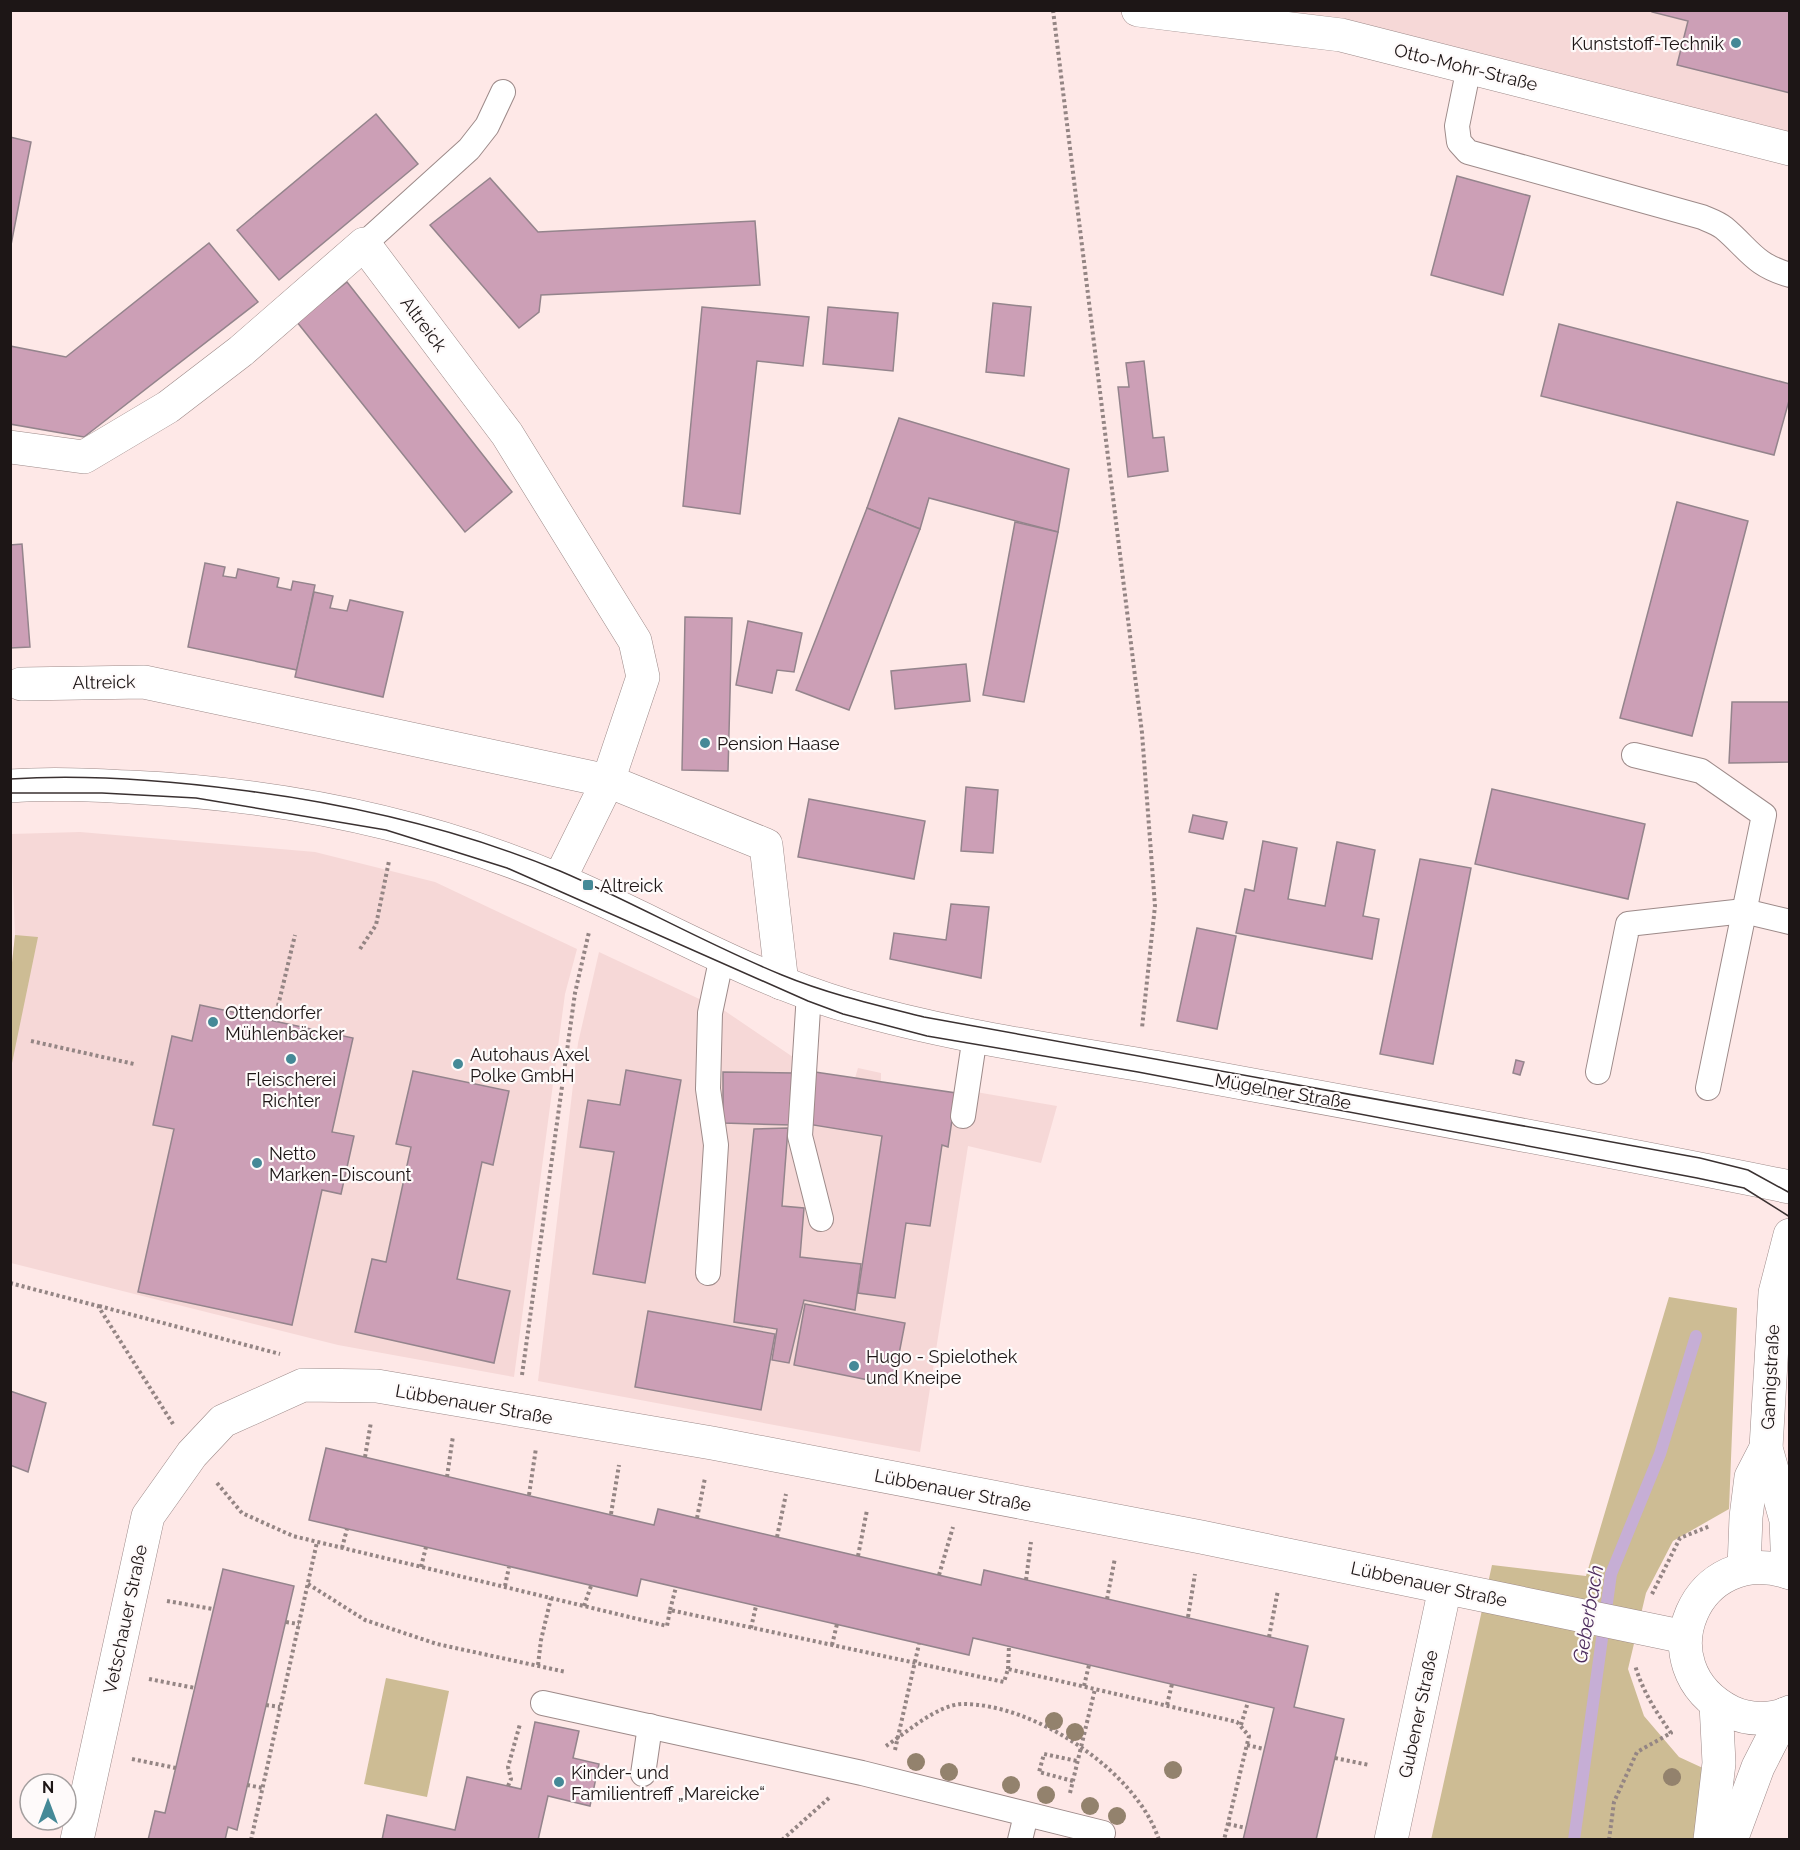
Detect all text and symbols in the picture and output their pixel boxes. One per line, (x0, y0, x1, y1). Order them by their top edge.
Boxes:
place label: Kunststoff-Technik (1571, 33, 1724, 54)
marker: Kunststoff-Technik (1729, 36, 1743, 50)
street label: Otto-Mohr-Straße (1392, 39, 1540, 95)
street label: Altreick (397, 293, 452, 356)
street label: Altreick (72, 671, 136, 693)
place label: Pension Haase (717, 733, 840, 754)
marker: Pension Haase (698, 736, 712, 750)
place label: Altreick (600, 875, 663, 896)
marker: Altreick (581, 878, 595, 892)
place label: Ottendorfer Mühlenbäcker (225, 1002, 345, 1044)
marker: Ottendorfer Mühlenbäcker (206, 1015, 220, 1029)
place label: Autohaus Axel Polke GmbH (470, 1044, 589, 1086)
marker: Fleischerei Richter (284, 1052, 298, 1066)
marker: Autohaus Axel Polke GmbH (451, 1057, 465, 1071)
place label: Fleischerei Richter (246, 1069, 336, 1111)
street label: Mügelner Straße (1213, 1069, 1353, 1113)
place label: Netto Marken-Discount (269, 1143, 412, 1185)
marker: Netto Marken-Discount (250, 1156, 264, 1170)
street label: Gamigstraße (1757, 1323, 1783, 1430)
place label: Hugo - Spielothek und Kneipe (866, 1346, 1018, 1388)
marker: Hugo - Spielothek und Kneipe (847, 1359, 861, 1373)
street label: Lübbenauer Straße (394, 1380, 555, 1428)
street label: Lübbenauer Straße (873, 1464, 1034, 1516)
street label: Vetschauer Straße (99, 1542, 151, 1695)
street label: Lübbenauer Straße (1349, 1557, 1510, 1611)
water label: Geberbach (1568, 1563, 1608, 1665)
street label: Gubener Straße (1394, 1648, 1442, 1780)
place label: Kinder- und Familientreff „Mareicke“ (571, 1762, 765, 1804)
north arrow (18, 1772, 78, 1832)
marker: Kinder- und Familientreff „Mareicke“ (552, 1775, 566, 1789)
text: N (42, 1778, 54, 1797)

